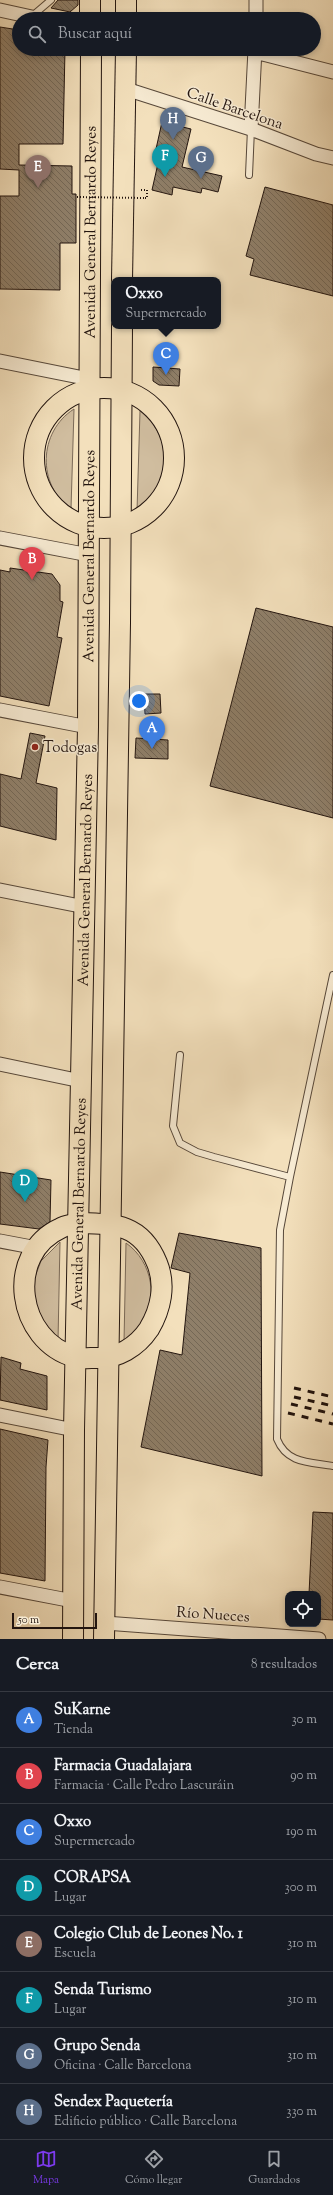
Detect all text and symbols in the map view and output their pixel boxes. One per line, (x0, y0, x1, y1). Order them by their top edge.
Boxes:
search box (12, 12, 321, 56)
icon: search (26, 23, 48, 45)
text: Buscar aquí (58, 24, 132, 45)
street label: Calle Barcelona (183, 83, 286, 136)
pin: H (160, 107, 186, 140)
street label: Avenida General Bernardo Reyes (81, 126, 103, 339)
pin: F (152, 144, 178, 177)
pin: G (188, 146, 214, 179)
pin: E (25, 155, 51, 188)
popup (111, 277, 221, 329)
text: Oxxo (126, 284, 163, 305)
text: Supermercado (126, 305, 206, 323)
pin: C (153, 342, 179, 375)
street label: Avenida General Bernardo Reyes (79, 450, 101, 663)
pin: B (19, 547, 45, 580)
your location (129, 691, 149, 711)
pin: A (139, 716, 165, 749)
place label: Todogas (43, 738, 97, 759)
marker: Todogas (30, 742, 40, 752)
street label: Avenida General Bernardo Reyes (74, 774, 99, 987)
street label: Avenida General Bernardo Reyes (67, 1097, 93, 1311)
pin: D (12, 1169, 38, 1202)
map controls (285, 1591, 321, 1627)
button: locate (285, 1591, 321, 1627)
street label: Río Nueces (175, 1602, 250, 1629)
scale bar (12, 1611, 97, 1630)
text: 50 m (18, 1612, 39, 1628)
text: Cerca (16, 1653, 59, 1677)
text: 8 resultados (251, 1656, 317, 1674)
text: SuKarne (54, 1700, 110, 1721)
text: A (24, 1711, 34, 1729)
text: 30 m (291, 1711, 317, 1729)
text: Tienda (54, 1721, 93, 1739)
text: Farmacia Guadalajara (54, 1756, 192, 1777)
text: B (25, 1767, 33, 1785)
text: 90 m (290, 1767, 317, 1785)
text: Farmacia · Calle Pedro Lascuráin (54, 1777, 234, 1795)
text: Oxxo (54, 1812, 91, 1833)
text: C (24, 1823, 34, 1841)
text: 190 m (286, 1823, 317, 1841)
text: Supermercado (54, 1833, 135, 1851)
text: CORAPSA (54, 1868, 131, 1889)
text: D (24, 1879, 34, 1897)
text: 300 m (285, 1879, 317, 1897)
text: Lugar (54, 1889, 86, 1907)
text: Colegio Club de Leones No. 1 (54, 1924, 243, 1945)
text: E (25, 1935, 33, 1953)
text: 310 m (287, 1935, 317, 1953)
text: Escuela (54, 1945, 96, 1963)
text: Senda Turismo (54, 1980, 151, 2001)
text: F (25, 1991, 33, 2009)
text: 310 m (287, 1991, 317, 2009)
text: Lugar (54, 2001, 86, 2019)
text: Grupo Senda (54, 2036, 140, 2057)
text: G (24, 2047, 34, 2065)
text: 310 m (287, 2047, 317, 2065)
text: Oficina · Calle Barcelona (54, 2057, 191, 2075)
text: Sendex Paquetería (54, 2092, 173, 2113)
text: H (24, 2103, 34, 2121)
text: 330 m (286, 2103, 317, 2121)
text: Edificio público · Calle Barcelona (54, 2113, 237, 2131)
tab: Mapa (33, 2148, 59, 2188)
tab: Cómo llegar (125, 2148, 182, 2188)
tab: Guardados (248, 2148, 300, 2188)

